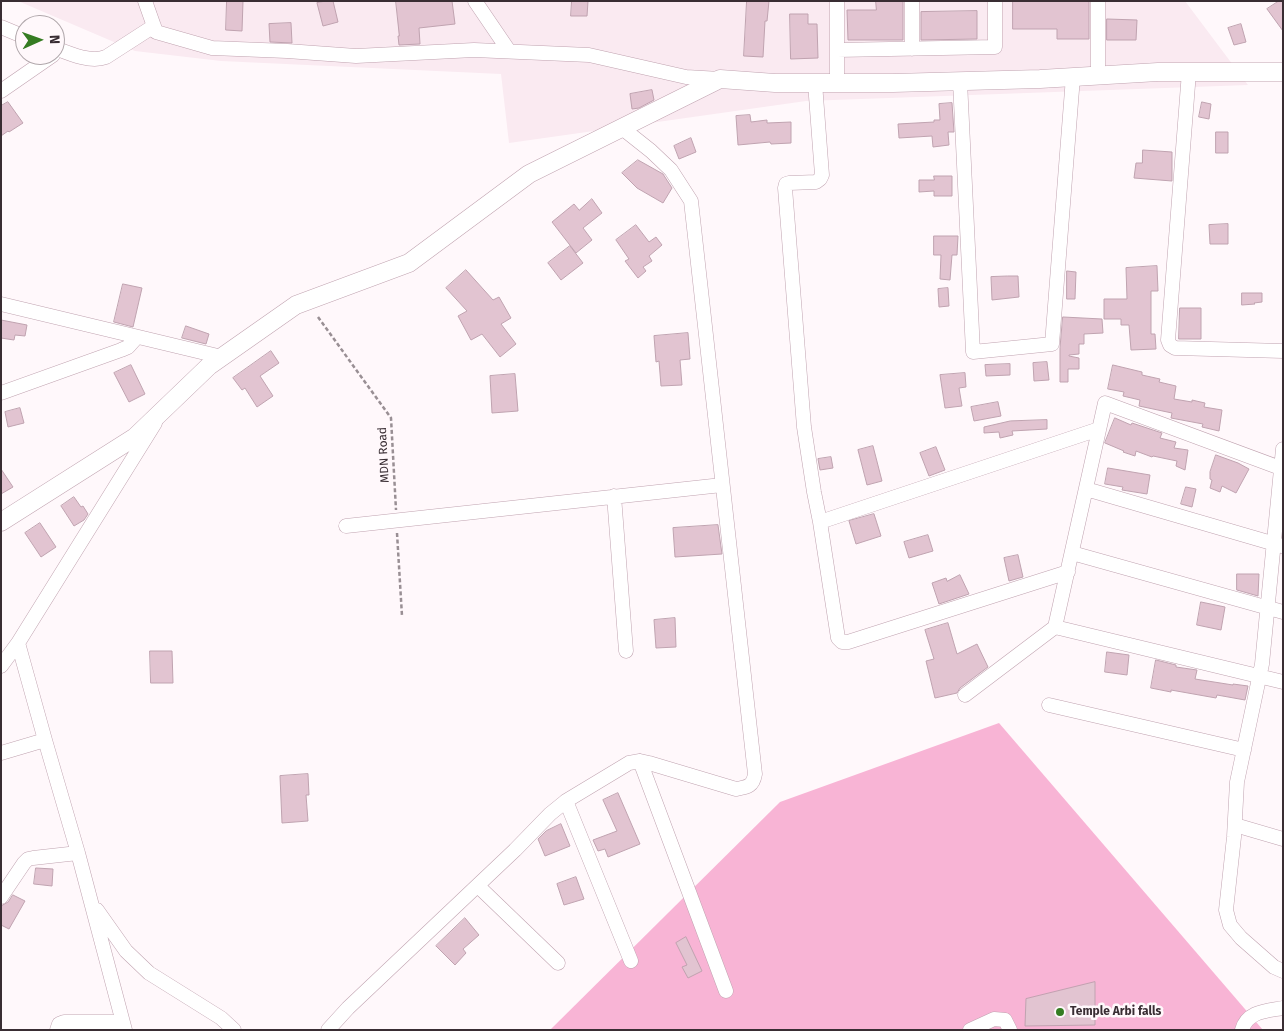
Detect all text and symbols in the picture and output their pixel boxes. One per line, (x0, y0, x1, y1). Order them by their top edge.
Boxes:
north arrow (15, 15, 65, 65)
text: N (46, 35, 63, 44)
street label: MDN Road (375, 427, 393, 483)
place label: Temple Arbi falls (1070, 1005, 1161, 1019)
marker: Temple Arbi falls (1054, 1006, 1066, 1018)

